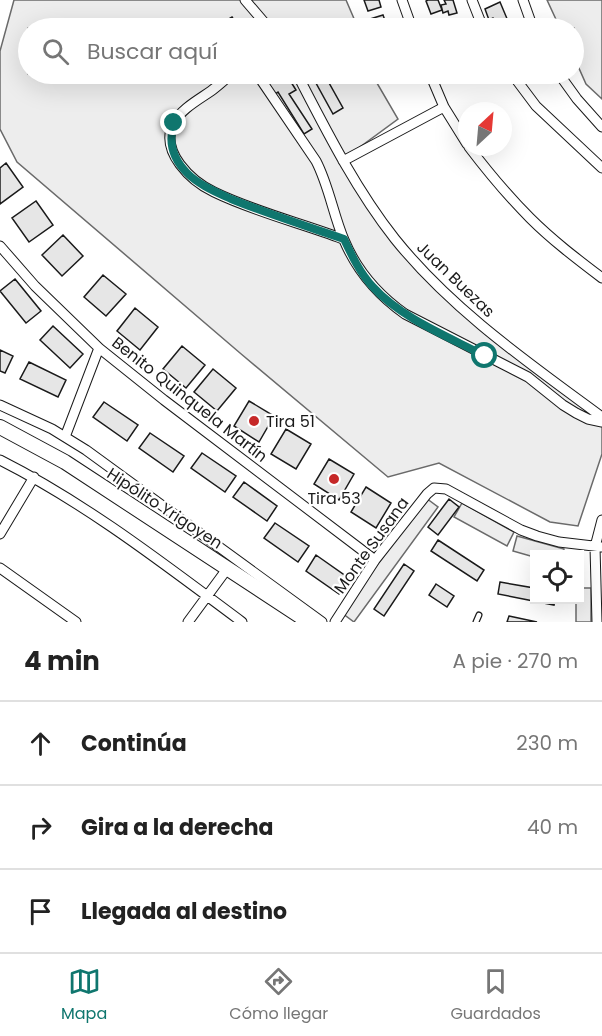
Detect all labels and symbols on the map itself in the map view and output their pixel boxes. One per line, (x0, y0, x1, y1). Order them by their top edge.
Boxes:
north arrow (458, 102, 512, 156)
route end (160, 109, 186, 135)
street label: Juan Buezas (412, 236, 500, 323)
street label: Benito Quinquela Martín (107, 331, 272, 468)
route start (471, 342, 497, 368)
place label: Tira 51 (266, 410, 315, 433)
marker: Tira 51 (247, 414, 261, 428)
street label: Hipólito Yrigoyen (102, 462, 227, 554)
marker: Tira 53 (327, 472, 341, 486)
place label: Tira 53 (307, 487, 361, 510)
street label: Monte Susana (329, 492, 414, 598)

